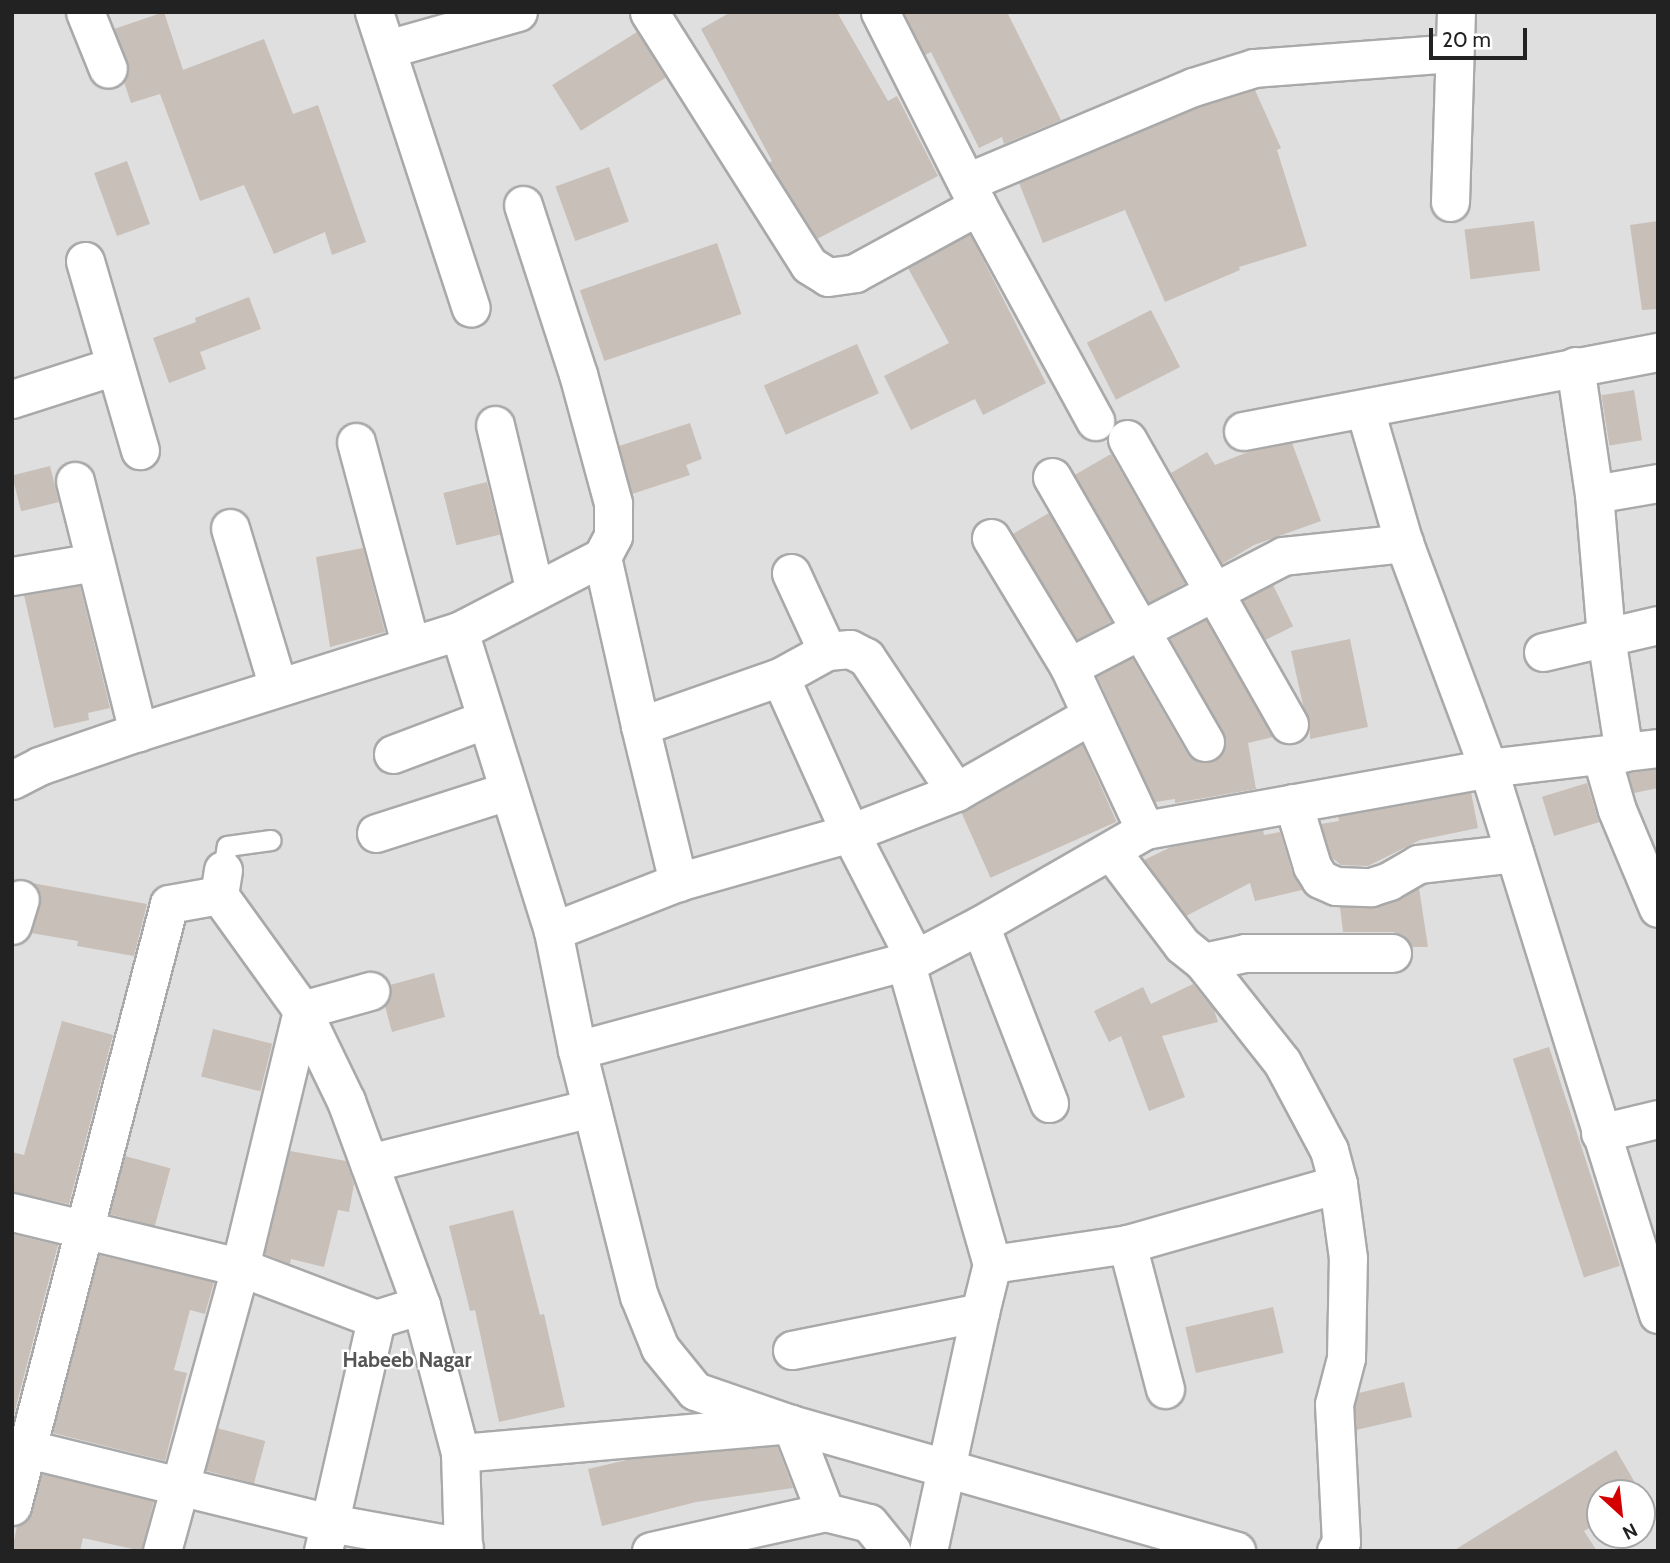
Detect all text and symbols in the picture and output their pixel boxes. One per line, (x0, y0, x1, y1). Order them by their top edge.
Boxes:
scale bar (1432, 14, 1530, 58)
text: 20 m (1442, 27, 1491, 52)
district label: Habeeb Nagar (343, 1347, 471, 1373)
north arrow (1586, 1479, 1656, 1549)
text: N (1619, 1518, 1641, 1545)

